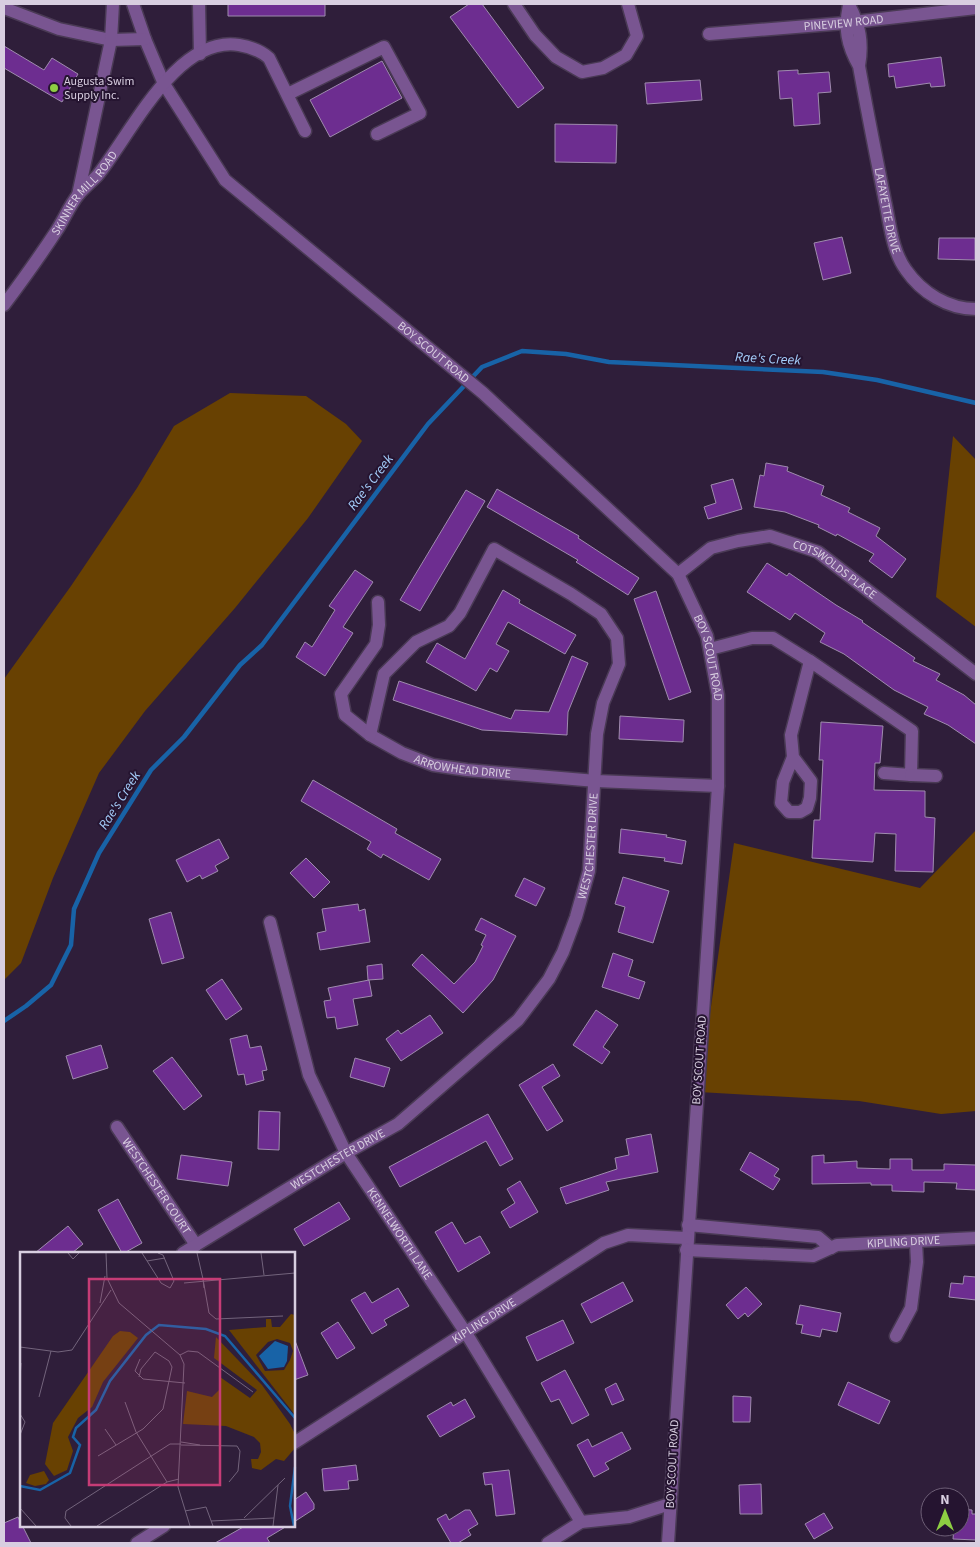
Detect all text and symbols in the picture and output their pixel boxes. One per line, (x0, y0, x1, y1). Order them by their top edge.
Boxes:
street label: PINEVIEW ROAD (803, 11, 884, 35)
place label: Augusta Swim Supply Inc. (64, 73, 135, 104)
marker: Augusta Swim Supply Inc. (48, 82, 60, 94)
street label: SKINNER MILL ROAD (48, 148, 122, 239)
street label: LAFAYETTE DRIVE (870, 166, 905, 256)
street label: BOY SCOUT ROAD (393, 318, 473, 387)
water label: Rae's Creek (735, 347, 802, 371)
water label: Rae's Creek (343, 450, 399, 515)
street label: COTSWOLDS PLACE (790, 536, 880, 603)
street label: BOY SCOUT ROAD (689, 612, 726, 701)
street label: ARROWHEAD DRIVE (411, 750, 511, 783)
water label: Rae's Creek (94, 767, 146, 834)
street label: WESTCHESTER DRIVE (573, 793, 603, 901)
street label: BOY SCOUT ROAD (688, 1015, 711, 1105)
street label: WESTCHESTER DRIVE (287, 1125, 388, 1194)
street label: WESTCHESTER COURT (118, 1135, 195, 1238)
street label: KENNELWORTH LANE (362, 1184, 436, 1283)
street label: KIPLING DRIVE (866, 1232, 940, 1252)
inset map (20, 1252, 295, 1527)
street label: KIPLING DRIVE (449, 1294, 520, 1348)
street label: BOY SCOUT ROAD (662, 1419, 683, 1509)
north arrow (920, 1487, 970, 1537)
text: N (940, 1490, 950, 1510)

